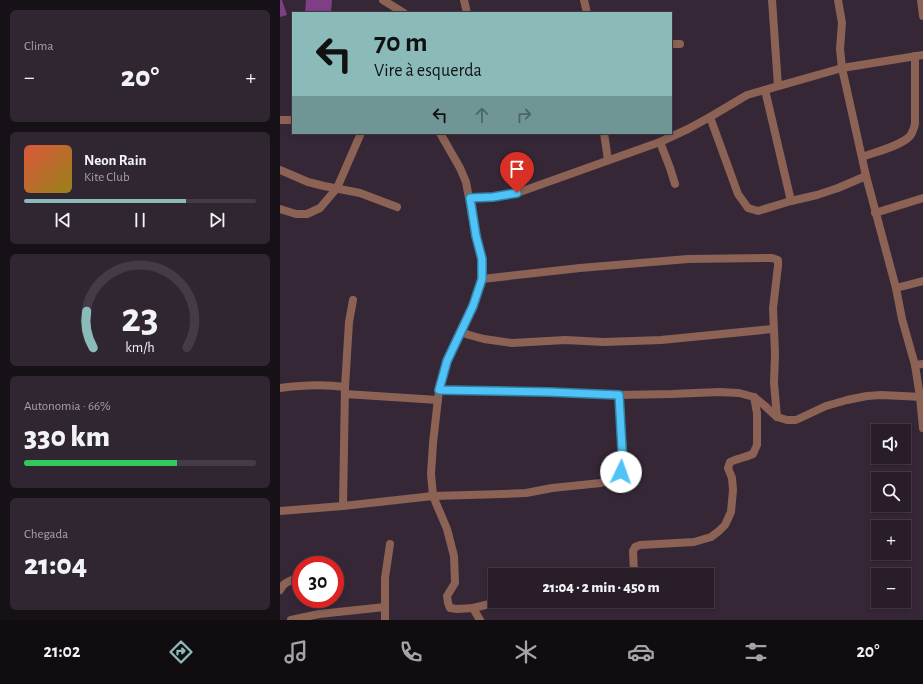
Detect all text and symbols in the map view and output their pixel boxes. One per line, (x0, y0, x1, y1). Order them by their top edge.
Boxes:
icon: left (308, 28, 360, 80)
text: 70 m (374, 29, 428, 57)
text: Clima (24, 40, 54, 53)
text: 20° (121, 62, 159, 92)
text: Vire à esquerda (374, 62, 482, 80)
text: − (24, 66, 35, 88)
text: + (245, 66, 256, 88)
icon: left (429, 104, 451, 126)
icon: ahead (471, 104, 493, 126)
icon: right (513, 104, 535, 126)
pin (500, 152, 534, 193)
text: Neon Rain (84, 153, 146, 168)
icon: arrive (506, 158, 528, 180)
text: Kite Club (84, 171, 130, 184)
icon: previous (52, 209, 74, 231)
icon: pause (129, 209, 151, 231)
icon: next (206, 209, 228, 231)
text: 23 (121, 298, 159, 339)
text: km/h (125, 341, 155, 355)
text: Autonomia · 66% (24, 400, 111, 413)
text: 330 km (24, 422, 110, 452)
map controls (871, 424, 911, 608)
button: sound (871, 424, 911, 464)
position arrow (600, 451, 642, 493)
button: search (871, 472, 911, 512)
button: + (871, 520, 911, 560)
text: Chegada (24, 528, 68, 541)
text: 21:04 (24, 550, 87, 580)
speed limit sign: 30 (292, 556, 344, 608)
button: − (871, 568, 911, 608)
text: 21:04 · 2 min · 450 m (542, 580, 660, 595)
icon: directions (167, 638, 195, 666)
icon: music (282, 638, 310, 666)
icon: phone (397, 638, 425, 666)
icon: climate (512, 638, 540, 666)
icon: car (627, 638, 655, 666)
icon: filters (742, 638, 770, 666)
text: 21:02 (43, 643, 80, 661)
text: 20° (856, 643, 880, 661)

